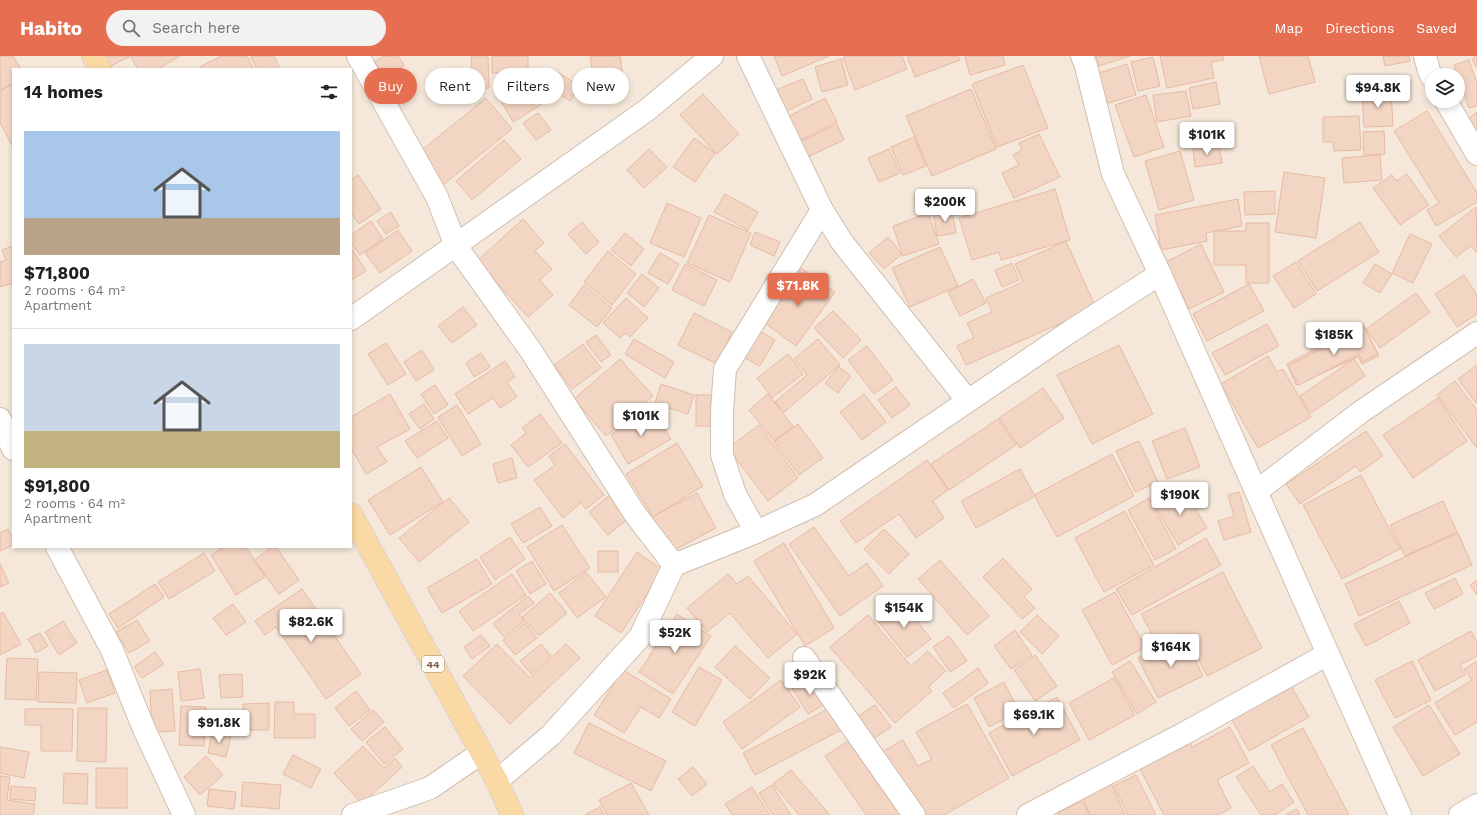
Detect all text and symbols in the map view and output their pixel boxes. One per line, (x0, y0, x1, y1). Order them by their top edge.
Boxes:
search box (106, 10, 386, 46)
text: Habito (20, 17, 82, 40)
icon: search (120, 17, 142, 39)
text: Search here (152, 19, 240, 37)
text: Map (1275, 20, 1303, 36)
text: Directions (1325, 20, 1394, 36)
text: Saved (1416, 20, 1457, 36)
chip: Buy (364, 68, 417, 104)
chip: Rent (425, 68, 485, 104)
chip: Filters (493, 68, 564, 104)
chip: New (572, 68, 629, 104)
map controls (1425, 68, 1465, 108)
button: layers (1425, 68, 1465, 108)
pin: $94.8K (1345, 75, 1411, 109)
text: $94.8K (1355, 80, 1401, 95)
icon: filters (318, 81, 340, 103)
text: 14 homes (24, 82, 103, 102)
pin: $101K (1179, 122, 1235, 156)
text: $101K (1189, 127, 1225, 142)
icon: home (146, 157, 218, 229)
pin: $200K (917, 189, 973, 223)
text: $200K (924, 194, 966, 209)
text: $71,800 (24, 263, 90, 283)
pin: $71.8K (765, 273, 831, 307)
text: $71.8K (777, 278, 819, 293)
text: 2 rooms · 64 m² (24, 283, 125, 298)
text: Apartment (24, 298, 92, 313)
pin: $185K (1306, 322, 1362, 356)
text: $185K (1315, 327, 1353, 342)
icon: home (146, 370, 218, 442)
pin: $101K (613, 403, 669, 437)
text: $101K (623, 408, 659, 423)
text: $91,800 (24, 476, 90, 496)
pin: $190K (1152, 482, 1208, 516)
text: $190K (1160, 487, 1200, 502)
text: 2 rooms · 64 m² (24, 496, 125, 511)
text: Apartment (24, 511, 92, 526)
pin: $154K (876, 595, 932, 629)
text: $154K (885, 600, 923, 615)
pin: $82.6K (278, 609, 344, 643)
text: $82.6K (289, 614, 333, 629)
pin: $52K (651, 620, 699, 654)
text: $52K (659, 625, 691, 640)
pin: $164K (1143, 634, 1199, 668)
text: $164K (1151, 639, 1191, 654)
road number: 44 (422, 656, 444, 672)
pin: $92K (786, 662, 834, 696)
text: $92K (793, 667, 827, 682)
pin: $69.1K (1001, 702, 1067, 736)
text: $69.1K (1013, 707, 1055, 722)
pin: $91.8K (186, 710, 252, 744)
text: $91.8K (198, 715, 240, 730)

